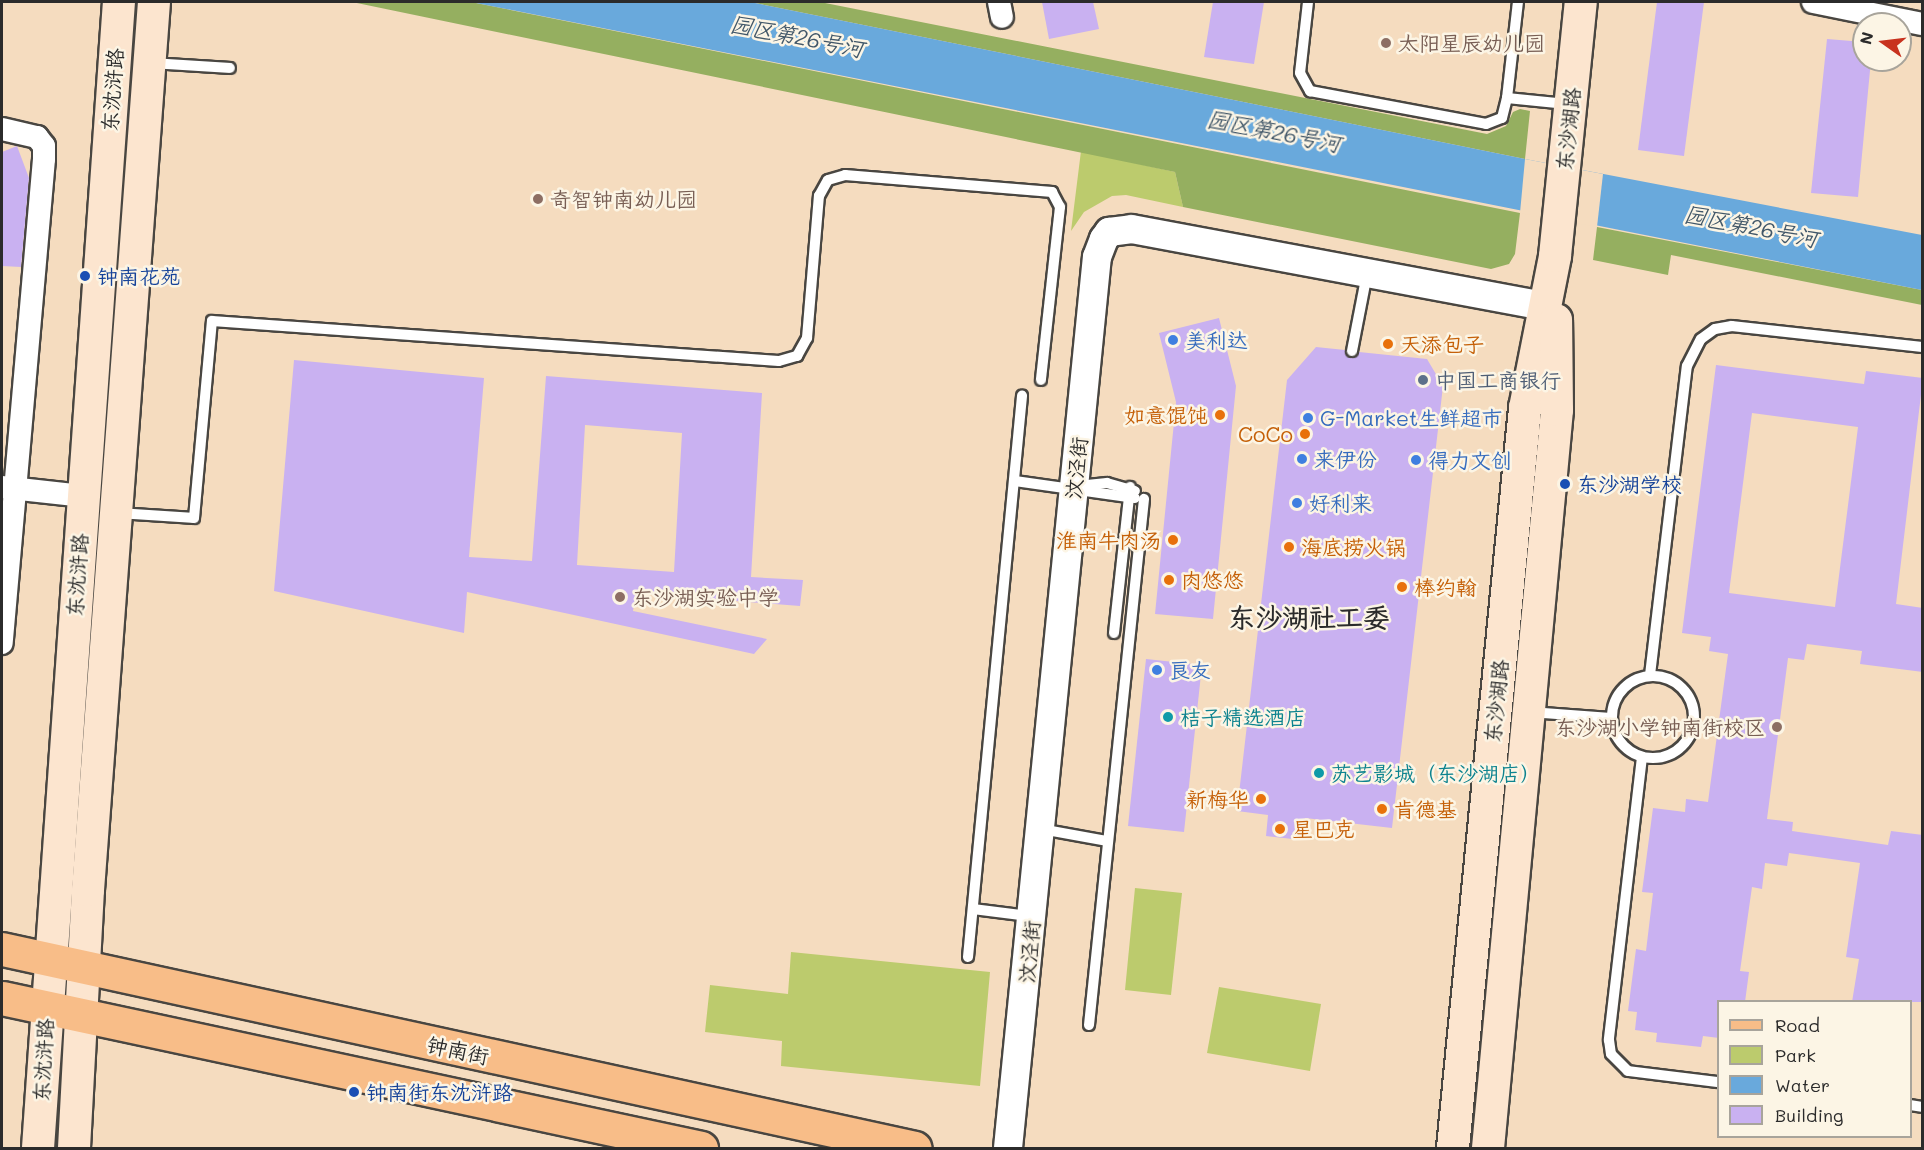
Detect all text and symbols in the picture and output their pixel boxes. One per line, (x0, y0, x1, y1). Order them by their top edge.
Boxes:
water label: 园区第26号河 (728, 10, 866, 62)
north arrow (1852, 12, 1912, 72)
place label: 太阳星辰幼儿园 (1398, 30, 1545, 56)
text: N (1854, 30, 1878, 46)
marker: 太阳星辰幼儿园 (1379, 36, 1393, 50)
street label: 东沈浒路 (97, 47, 127, 133)
street label: 东沙湖路 (1551, 86, 1585, 172)
water label: 园区第26号河 (1205, 105, 1343, 157)
place label: 奇智钟南幼儿园 (550, 186, 697, 212)
marker: 奇智钟南幼儿园 (531, 192, 545, 206)
water label: 园区第26号河 (1682, 200, 1820, 252)
place label: 钟南花苑 (97, 263, 181, 289)
marker: 钟南花苑 (78, 269, 92, 283)
place label: 美利达 (1185, 327, 1248, 353)
place label: 天添包子 (1400, 331, 1484, 357)
marker: 美利达 (1166, 333, 1180, 347)
marker: 天添包子 (1381, 337, 1395, 351)
place label: 中国工商银行 (1435, 367, 1561, 393)
marker: 中国工商银行 (1416, 373, 1430, 387)
place label: 如意馄饨 (1124, 402, 1208, 428)
place label: G-Market生鲜超市 (1320, 405, 1502, 431)
marker: 如意馄饨 (1213, 408, 1227, 422)
marker: G-Market生鲜超市 (1301, 411, 1315, 425)
place label: CoCo (1238, 421, 1293, 447)
marker: CoCo (1298, 427, 1312, 441)
street label: 汶泾街 (1060, 435, 1092, 501)
place label: 来伊份 (1314, 446, 1377, 472)
place label: 得力文创 (1428, 447, 1512, 473)
marker: 来伊份 (1295, 452, 1309, 466)
marker: 得力文创 (1409, 453, 1423, 467)
place label: 东沙湖学校 (1577, 471, 1682, 497)
marker: 东沙湖学校 (1558, 477, 1572, 491)
place label: 好利来 (1309, 490, 1372, 516)
marker: 好利来 (1290, 496, 1304, 510)
place label: 淮南牛肉汤 (1056, 527, 1161, 553)
street label: 东沈浒路 (62, 532, 92, 618)
marker: 淮南牛肉汤 (1166, 533, 1180, 547)
place label: 海底捞火锅 (1301, 534, 1406, 560)
marker: 海底捞火锅 (1282, 540, 1296, 554)
place label: 肉悠悠 (1181, 567, 1244, 593)
marker: 肉悠悠 (1162, 573, 1176, 587)
place label: 棒约翰 (1414, 574, 1477, 600)
marker: 棒约翰 (1395, 580, 1409, 594)
place label: 东沙湖实验中学 (632, 584, 779, 610)
marker: 东沙湖实验中学 (613, 590, 627, 604)
district label: 东沙湖社工委 (1228, 601, 1390, 633)
place label: 良友 (1169, 657, 1211, 683)
street label: 东沙湖路 (1479, 658, 1513, 744)
marker: 良友 (1150, 663, 1164, 677)
place label: 桔子精选酒店 (1180, 704, 1306, 730)
marker: 桔子精选酒店 (1161, 710, 1175, 724)
place label: 东沙湖小学钟南街校区 (1555, 714, 1765, 740)
marker: 东沙湖小学钟南街校区 (1770, 720, 1784, 734)
place label: 苏艺影城（东沙湖店） (1331, 760, 1541, 786)
marker: 苏艺影城（东沙湖店） (1312, 766, 1326, 780)
place label: 新梅华 (1186, 786, 1249, 812)
marker: 新梅华 (1254, 792, 1268, 806)
place label: 肯德基 (1394, 796, 1457, 822)
marker: 肯德基 (1375, 802, 1389, 816)
place label: 星巴克 (1292, 816, 1355, 842)
marker: 星巴克 (1273, 822, 1287, 836)
street label: 汶泾街 (1014, 920, 1044, 984)
legend (1717, 1000, 1912, 1138)
text: Road (1775, 1013, 1820, 1037)
street label: 东沈浒路 (28, 1017, 58, 1103)
street label: 钟南街 (425, 1031, 491, 1069)
text: Park (1775, 1043, 1816, 1067)
text: Water (1775, 1073, 1830, 1097)
place label: 钟南街东沈浒路 (366, 1079, 513, 1105)
marker: 钟南街东沈浒路 (347, 1085, 361, 1099)
text: Building (1775, 1103, 1843, 1127)

